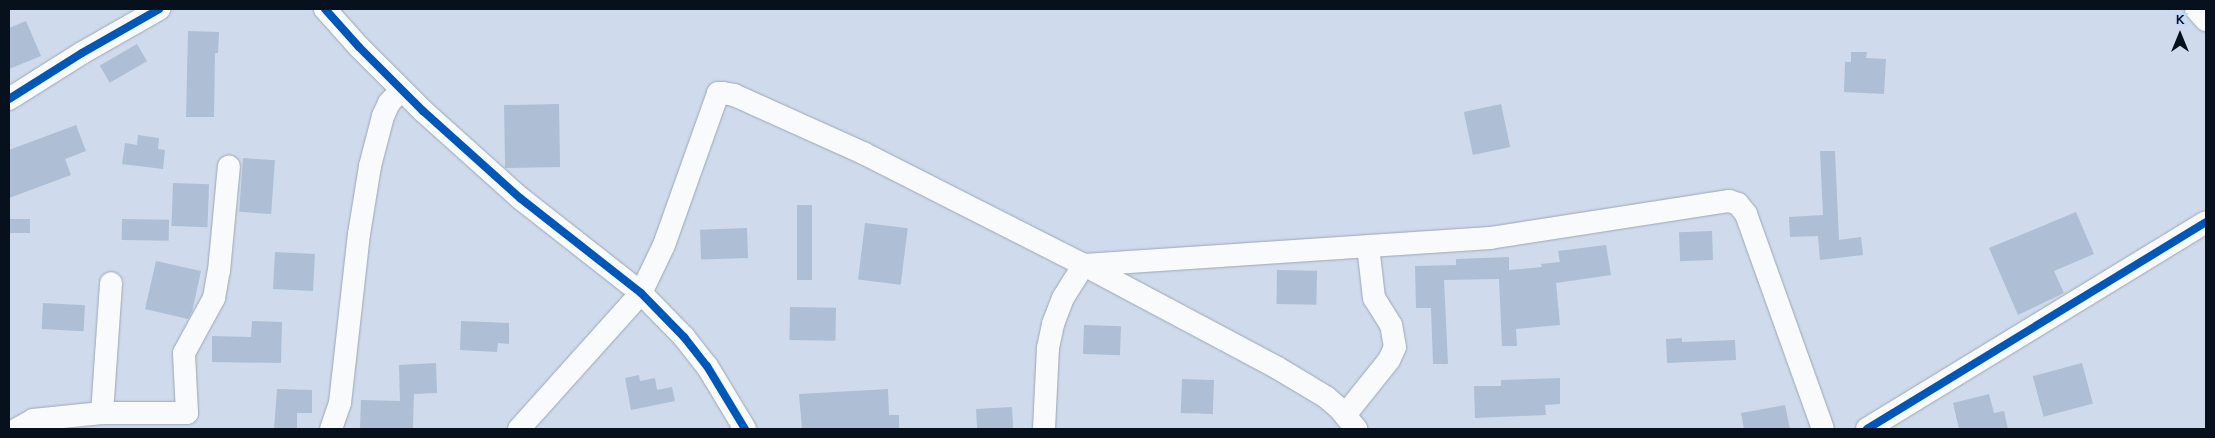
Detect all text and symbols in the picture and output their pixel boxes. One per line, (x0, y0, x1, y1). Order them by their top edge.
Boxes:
north arrow (2155, 10, 2205, 60)
text: K (2175, 11, 2185, 28)

